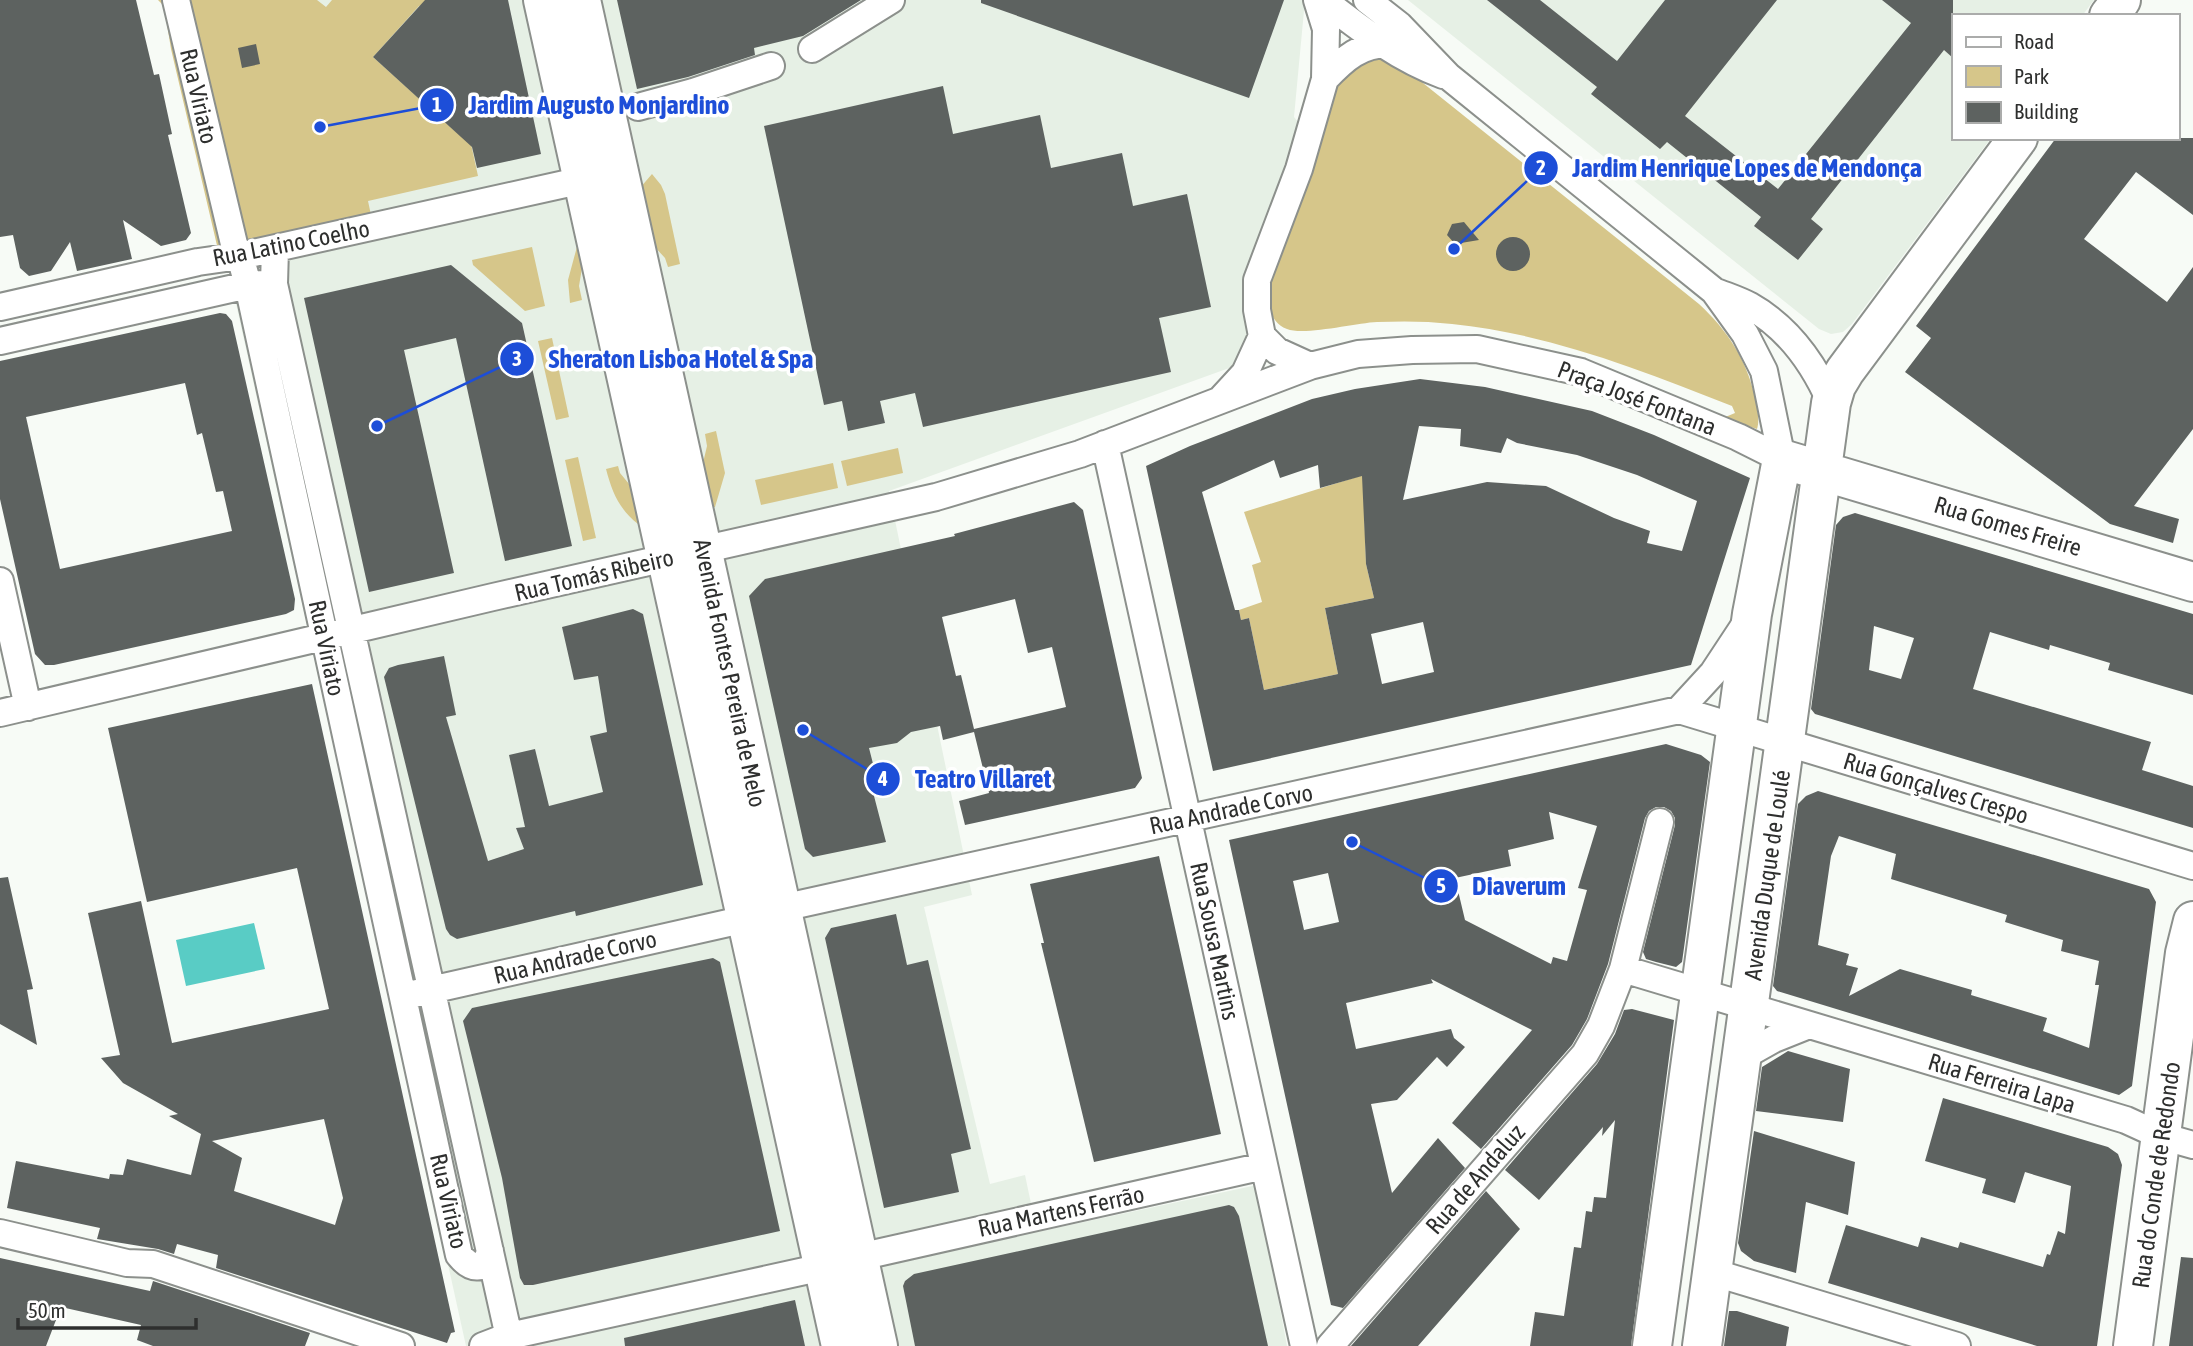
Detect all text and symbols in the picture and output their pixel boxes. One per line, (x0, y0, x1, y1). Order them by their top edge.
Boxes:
legend (1952, 14, 2179, 140)
text: Road (2014, 29, 2054, 53)
street label: Rua Viriato (175, 46, 223, 146)
text: Park (2014, 64, 2049, 88)
callout: Jardim Augusto Monjardino (420, 81, 744, 128)
text: Jardim Augusto Monjardino (467, 90, 730, 120)
text: 1 (432, 92, 442, 116)
text: Building (2014, 99, 2078, 123)
callout: Jardim Henrique Lopes de Mendonça (1523, 144, 1936, 191)
text: Jardim Henrique Lopes de Mendonça (1571, 153, 1922, 183)
text: 2 (1536, 155, 1546, 179)
street label: Rua Latino Coelho (210, 215, 372, 271)
callout: Sheraton Lisboa Hotel & Spa (500, 335, 828, 382)
text: Sheraton Lisboa Hotel & Spa (549, 344, 813, 374)
text: 3 (512, 346, 522, 370)
street label: Praça José Fontana (1554, 355, 1720, 441)
street label: Rua Gomes Freire (1931, 491, 2085, 561)
street label: Avenida Fontes Pereira de Melo (688, 536, 772, 810)
street label: Rua Tomás Ribeiro (512, 544, 676, 606)
street label: Rua Viriato (304, 598, 350, 698)
street label: Rua Gonçalves Crespo (1840, 747, 2032, 829)
callout: Teatro Villaret (865, 755, 1065, 802)
text: Teatro Villaret (915, 764, 1052, 794)
text: 4 (877, 766, 888, 790)
street label: Avenida Duque de Loulé (1739, 768, 1795, 982)
street label: Rua Andrade Corvo (1147, 779, 1315, 839)
street label: Rua Sousa Martins (1185, 860, 1245, 1022)
callout: Diaverum (1423, 862, 1580, 909)
text: Diaverum (1472, 871, 1566, 901)
text: 5 (1436, 873, 1446, 897)
street label: Rua Andrade Corvo (491, 925, 659, 989)
street label: Rua Ferreira Lapa (1925, 1048, 2079, 1118)
street label: Rua do Conde de Redondo (2127, 1060, 2185, 1290)
street label: Rua de Andaluz (1420, 1119, 1530, 1239)
street label: Rua Viriato (425, 1151, 473, 1251)
street label: Rua Martens Ferrão (975, 1180, 1147, 1242)
scale bar (18, 1286, 196, 1330)
text: 50 m (28, 1298, 66, 1322)

